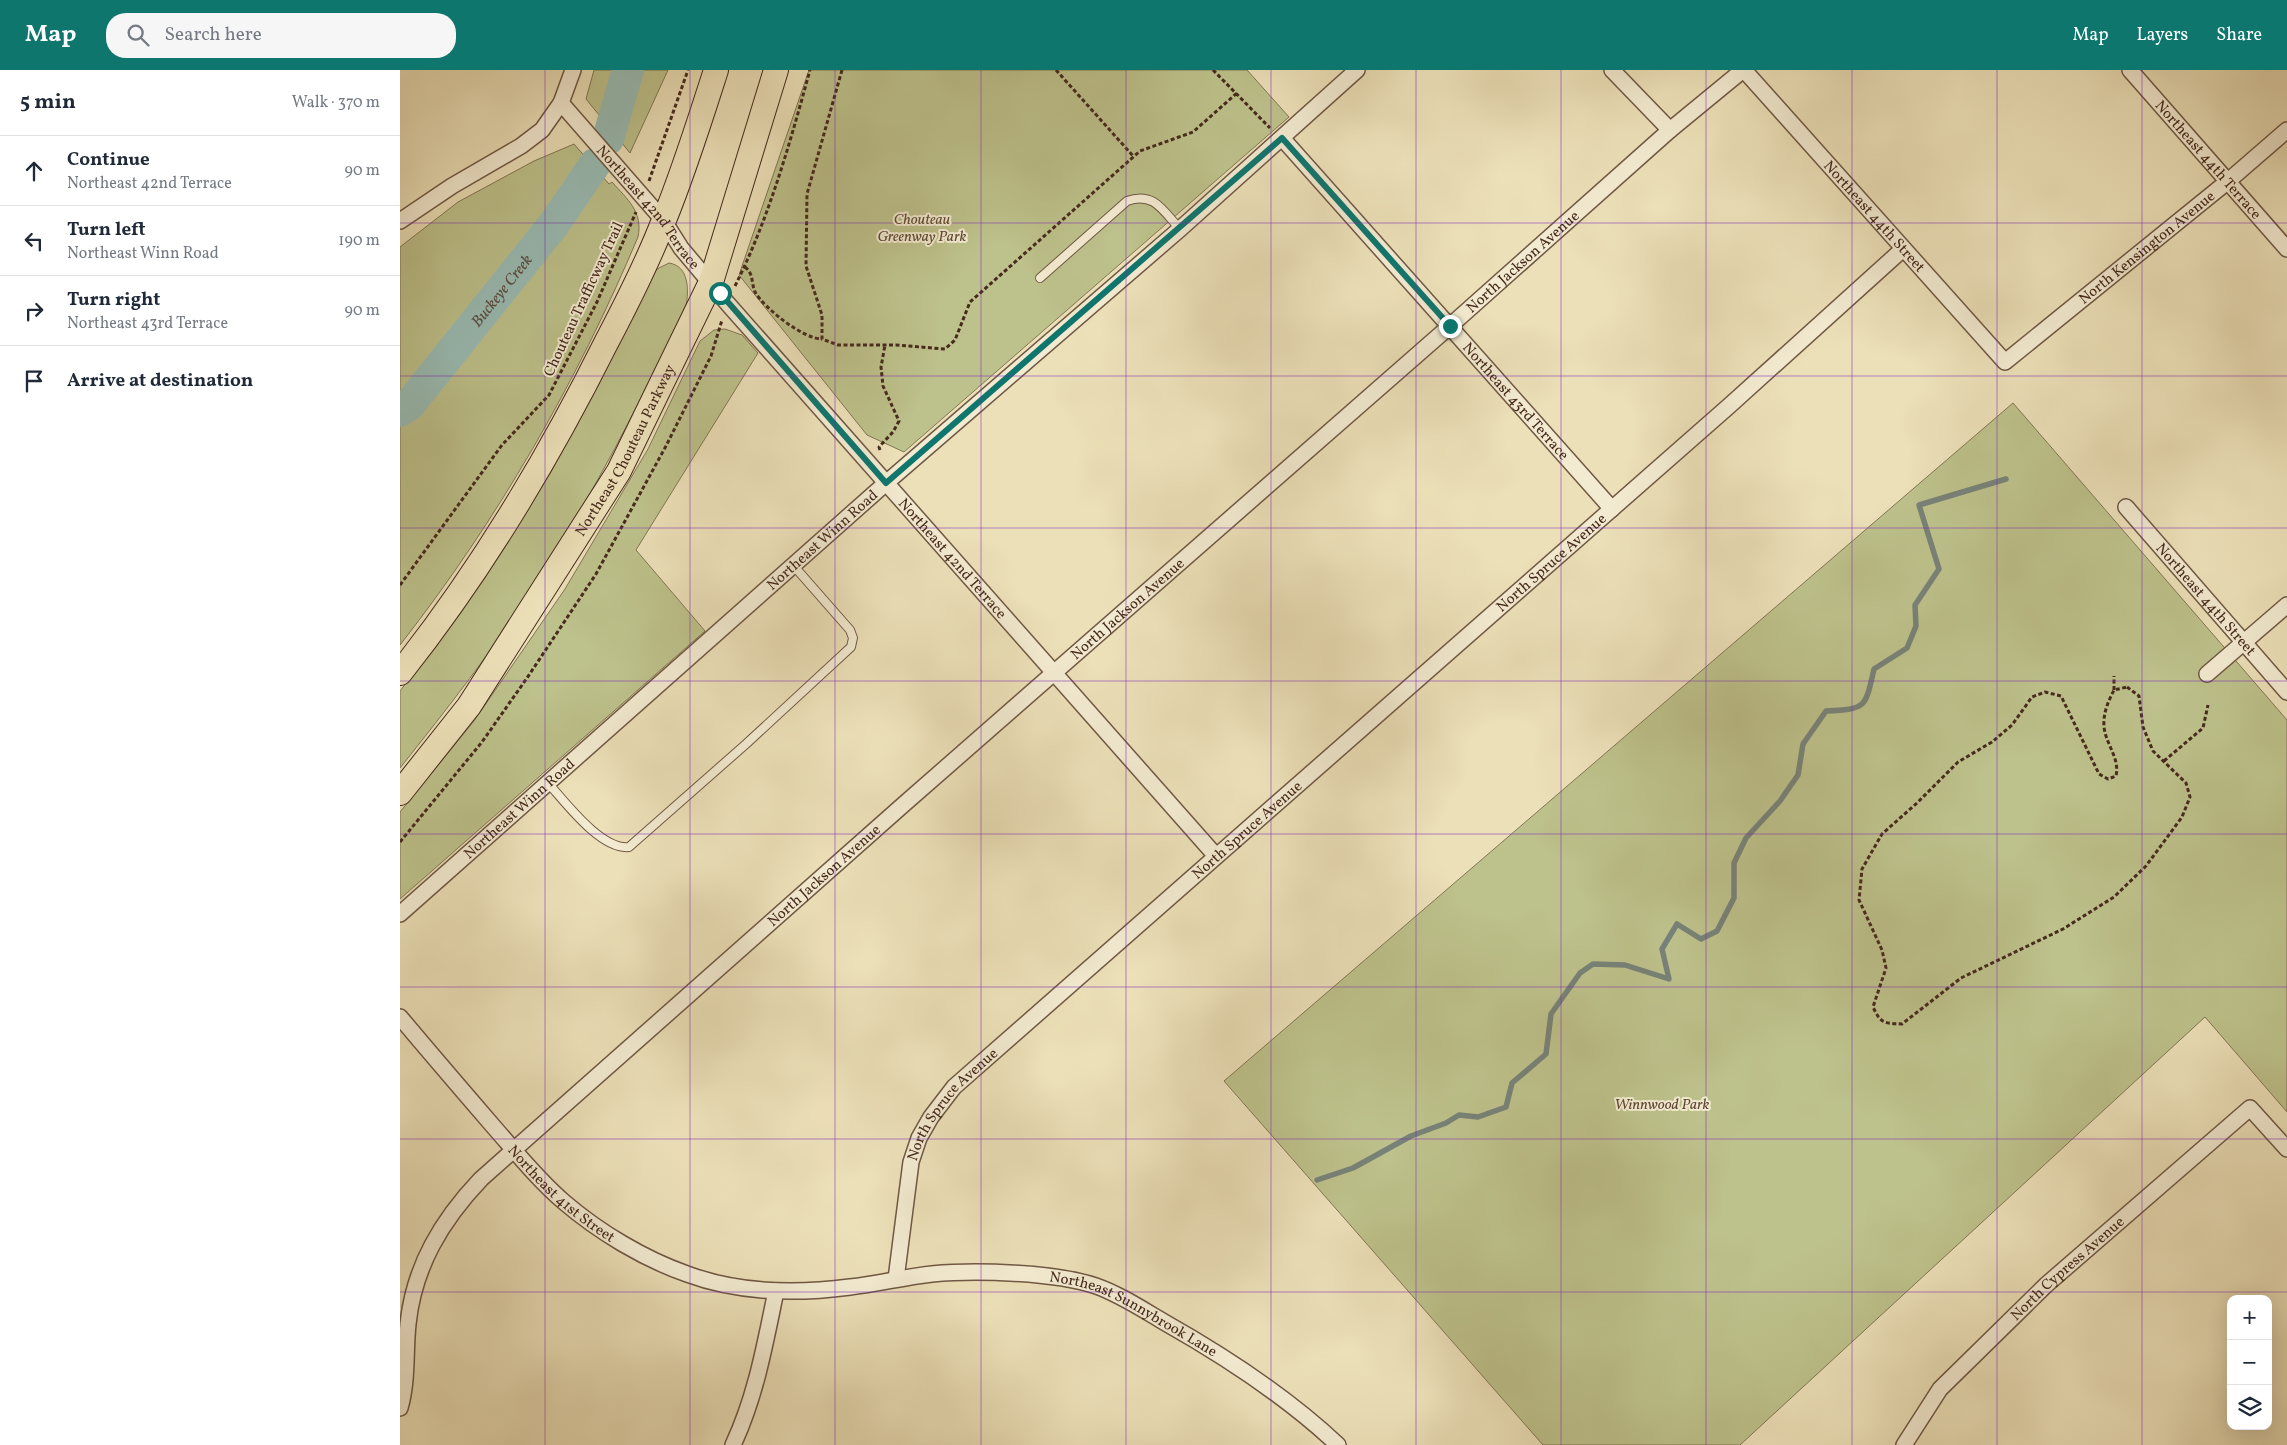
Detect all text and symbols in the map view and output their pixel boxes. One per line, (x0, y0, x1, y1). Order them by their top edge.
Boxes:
search box (106, 13, 456, 58)
text: Map (25, 18, 76, 52)
icon: search (124, 21, 152, 49)
text: Search here (164, 22, 262, 48)
text: Map (2072, 23, 2108, 48)
text: Layers (2136, 23, 2188, 48)
text: Share (2216, 23, 2262, 48)
text: 5 min (20, 88, 76, 117)
text: Walk · 370 m (292, 92, 380, 114)
street label: Northeast 44th Terrace (2149, 96, 2265, 225)
street label: Northeast 42nd Terrace (591, 141, 704, 275)
text: Continue (67, 147, 150, 173)
icon: ahead (20, 157, 48, 185)
street label: Northeast 44th Street (1818, 157, 1929, 278)
text: 90 m (344, 160, 380, 182)
text: Northeast 42nd Terrace (67, 173, 232, 195)
street label: North Kensington Avenue (2075, 187, 2220, 310)
street label: North Jackson Avenue (1462, 206, 1585, 319)
park label: Chouteau Greenway Park (877, 210, 967, 248)
text: Turn left (67, 217, 146, 243)
street label: Chouteau Trafficway Trail (539, 219, 629, 380)
icon: left (20, 227, 48, 255)
text: 190 m (338, 230, 380, 252)
text: Northeast Winn Road (67, 243, 219, 265)
water label: Buckeye Creek (467, 250, 539, 332)
route start (709, 282, 732, 305)
text: Turn right (67, 287, 160, 313)
icon: right (20, 297, 48, 325)
text: 90 m (344, 300, 380, 322)
text: Northeast 43rd Terrace (67, 313, 228, 335)
route end (1439, 315, 1462, 338)
street label: Northeast 43rd Terrace (1457, 339, 1573, 465)
street label: Northeast Chouteau Parkway (571, 361, 681, 541)
icon: arrive (20, 367, 48, 395)
text: Arrive at destination (67, 368, 253, 394)
street label: Northeast Winn Road (763, 486, 883, 596)
street label: Northeast 42nd Terrace (893, 494, 1011, 624)
street label: North Spruce Avenue (1492, 509, 1612, 618)
street label: Northeast 44th Street (2150, 539, 2260, 661)
street label: North Jackson Avenue (1067, 554, 1190, 665)
street label: Northeast Winn Road (460, 754, 580, 865)
street label: North Spruce Avenue (1188, 777, 1307, 885)
street label: North Jackson Avenue (763, 820, 886, 932)
street label: North Spruce Avenue (903, 1044, 1003, 1164)
park label: Winnwood Park (1614, 1095, 1710, 1116)
street label: Northeast 41st Street (502, 1141, 618, 1248)
street label: North Cypress Avenue (2006, 1212, 2130, 1326)
street label: Northeast Sunnybrook Lane (1048, 1267, 1221, 1363)
map controls (2227, 1295, 2272, 1430)
button: + (2227, 1295, 2272, 1340)
button: − (2227, 1340, 2272, 1385)
button: layers (2227, 1385, 2272, 1430)

